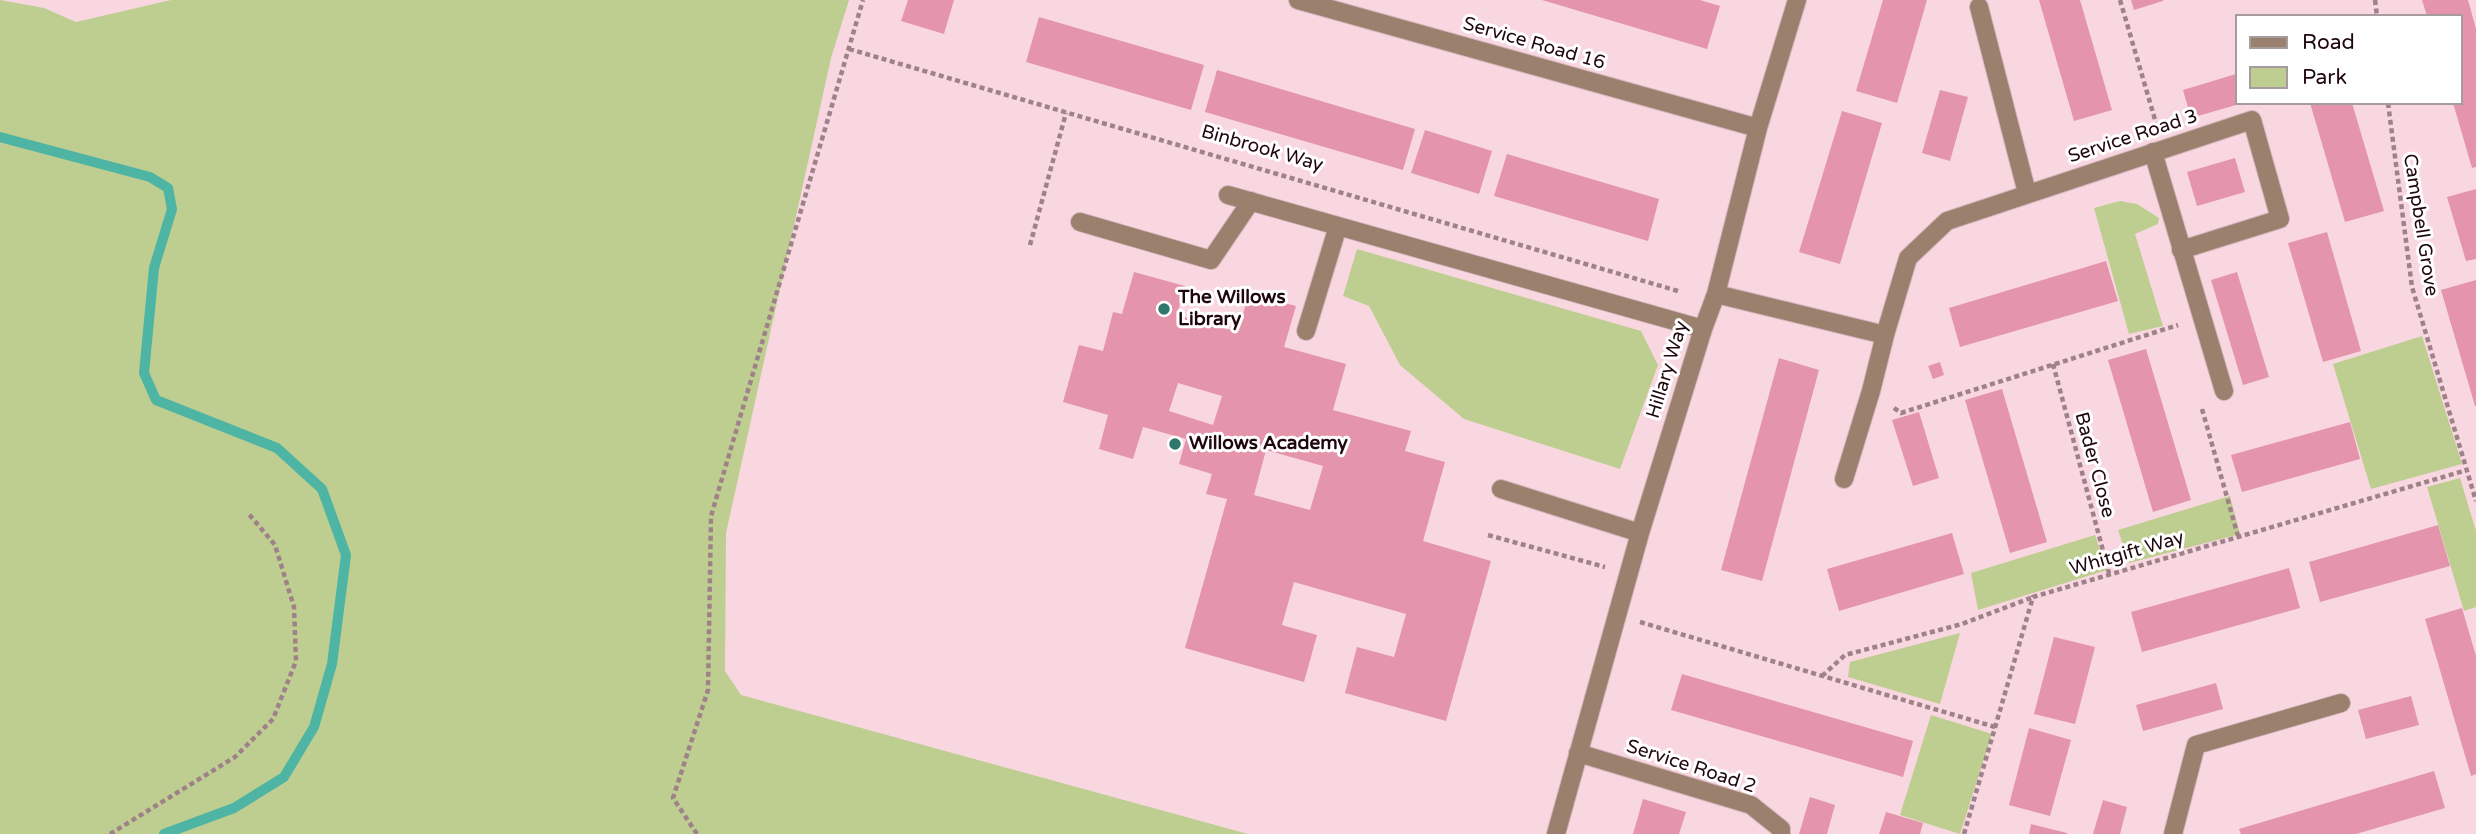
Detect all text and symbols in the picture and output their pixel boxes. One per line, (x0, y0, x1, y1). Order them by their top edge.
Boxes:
street label: Service Road 16 (1460, 13, 1608, 75)
legend (2234, 14, 2462, 105)
text: Road (2302, 30, 2355, 55)
text: Park (2302, 65, 2347, 90)
street label: Service Road 3 (2065, 105, 2201, 169)
street label: Binbrook Way (1198, 121, 1326, 177)
street label: Campbell Grove (2397, 152, 2443, 298)
place label: The Willows Library (1178, 287, 1286, 331)
marker: The Willows Library (1156, 301, 1172, 317)
street label: Hillary Way (1642, 319, 1694, 421)
street label: Bader Close (2069, 410, 2119, 520)
place label: Willows Academy (1189, 433, 1348, 455)
marker: Willows Academy (1167, 436, 1183, 452)
street label: Whitgift Way (2067, 527, 2187, 581)
street label: Service Road 2 (1623, 735, 1759, 799)

